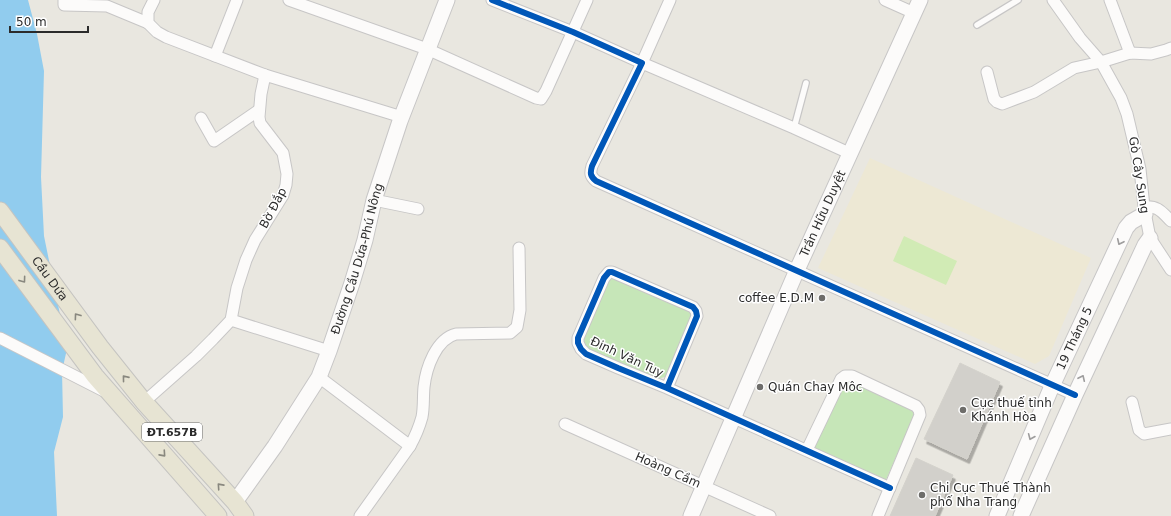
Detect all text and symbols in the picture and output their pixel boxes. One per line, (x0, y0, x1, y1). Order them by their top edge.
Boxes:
scale bar (10, 8, 88, 34)
text: 50 m (16, 15, 47, 29)
street label: Gò Cây Sung (1126, 136, 1152, 214)
street label: Trần Hữu Duyệt (797, 168, 849, 260)
street label: Đường Cầu Dứa-Phú Nông (328, 181, 386, 336)
street label: Bờ Đắp (257, 185, 289, 231)
one-way arrow (1117, 238, 1125, 245)
street label: Cầu Dứa (29, 254, 71, 304)
one-way arrow (18, 275, 25, 282)
place label: coffee E.D.M (738, 291, 814, 305)
marker: coffee E.D.M (817, 293, 827, 303)
street label: 19 Tháng 5 (1054, 304, 1095, 372)
one-way arrow (75, 313, 82, 320)
street label: Đinh Văn Tuy (588, 334, 666, 380)
one-way arrow (123, 375, 130, 382)
one-way arrow (1078, 375, 1086, 382)
place label: Quán Chay Môc (768, 380, 862, 394)
marker: Quán Chay Môc (755, 382, 765, 392)
place label: Cục thuế tỉnh Khánh Hòa (971, 396, 1052, 424)
marker: Cục thuế tỉnh Khánh Hòa (958, 405, 968, 415)
road number: ĐT.657B (142, 423, 202, 441)
one-way arrow (1027, 433, 1035, 440)
one-way arrow (158, 449, 165, 456)
street label: Hoàng Cầm (633, 449, 703, 491)
place label: Chi Cục Thuế Thành phố Nha Trang (930, 481, 1051, 509)
one-way arrow (218, 483, 225, 490)
marker: Chi Cục Thuế Thành phố Nha Trang (917, 490, 927, 500)

